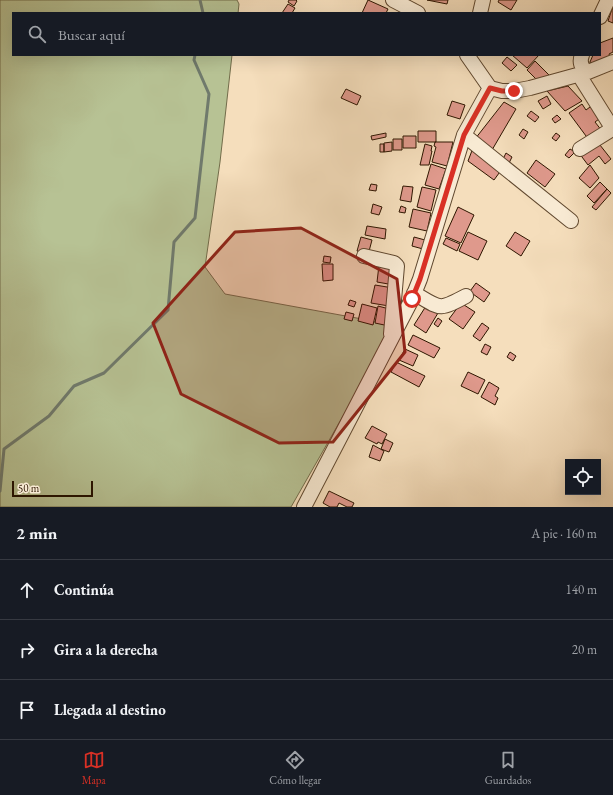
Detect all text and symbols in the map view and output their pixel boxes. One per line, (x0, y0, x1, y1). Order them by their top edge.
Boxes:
search box (12, 12, 601, 56)
icon: search (26, 23, 48, 45)
text: Buscar aquí (58, 25, 125, 44)
route end (505, 82, 523, 100)
route start (403, 290, 421, 308)
map controls (565, 459, 601, 495)
button: locate (565, 459, 601, 495)
scale bar (12, 479, 93, 498)
text: 50 m (18, 481, 39, 495)
text: 2 min (16, 522, 57, 544)
text: A pie · 160 m (531, 525, 597, 542)
icon: ahead (16, 579, 38, 601)
text: Continúa (54, 580, 114, 599)
text: 140 m (566, 581, 597, 598)
icon: right (16, 639, 38, 661)
text: Gira a la derecha (54, 640, 158, 659)
text: 20 m (572, 641, 597, 658)
icon: arrive (16, 699, 38, 721)
text: Llegada al destino (54, 700, 166, 719)
tab: Mapa (82, 749, 106, 787)
tab: Cómo llegar (269, 749, 321, 787)
tab: Guardados (485, 749, 531, 787)

